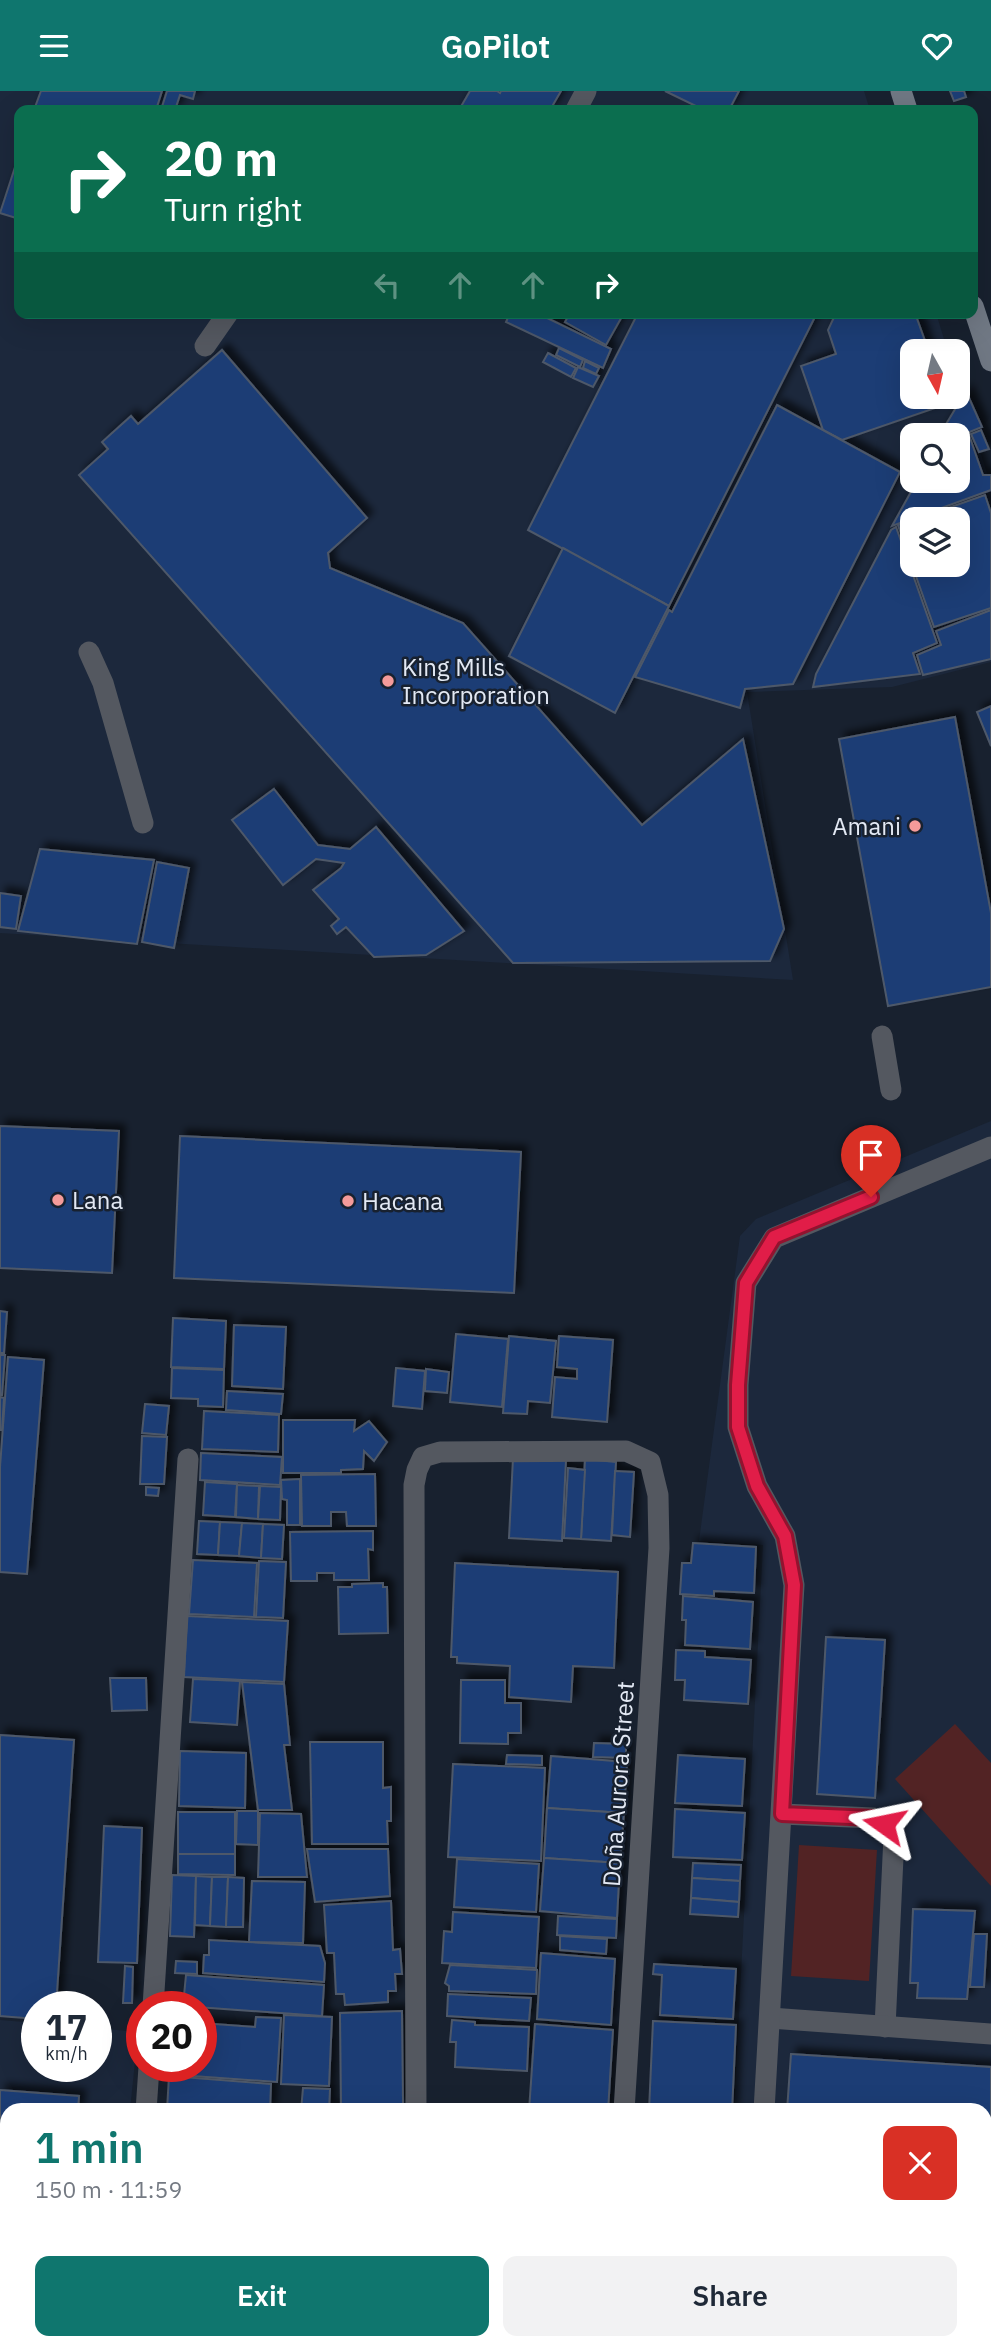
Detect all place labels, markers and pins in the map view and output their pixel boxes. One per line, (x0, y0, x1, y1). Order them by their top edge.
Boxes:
place label: King Mills Incorporation (402, 651, 550, 711)
marker: King Mills Incorporation (380, 673, 396, 689)
place label: Amani (832, 810, 901, 842)
marker: Amani (907, 818, 923, 834)
pin (841, 1125, 901, 1197)
place label: Lana (72, 1184, 123, 1216)
place label: Hacana (362, 1185, 443, 1217)
marker: Lana (50, 1192, 66, 1208)
marker: Hacana (340, 1193, 356, 1209)

